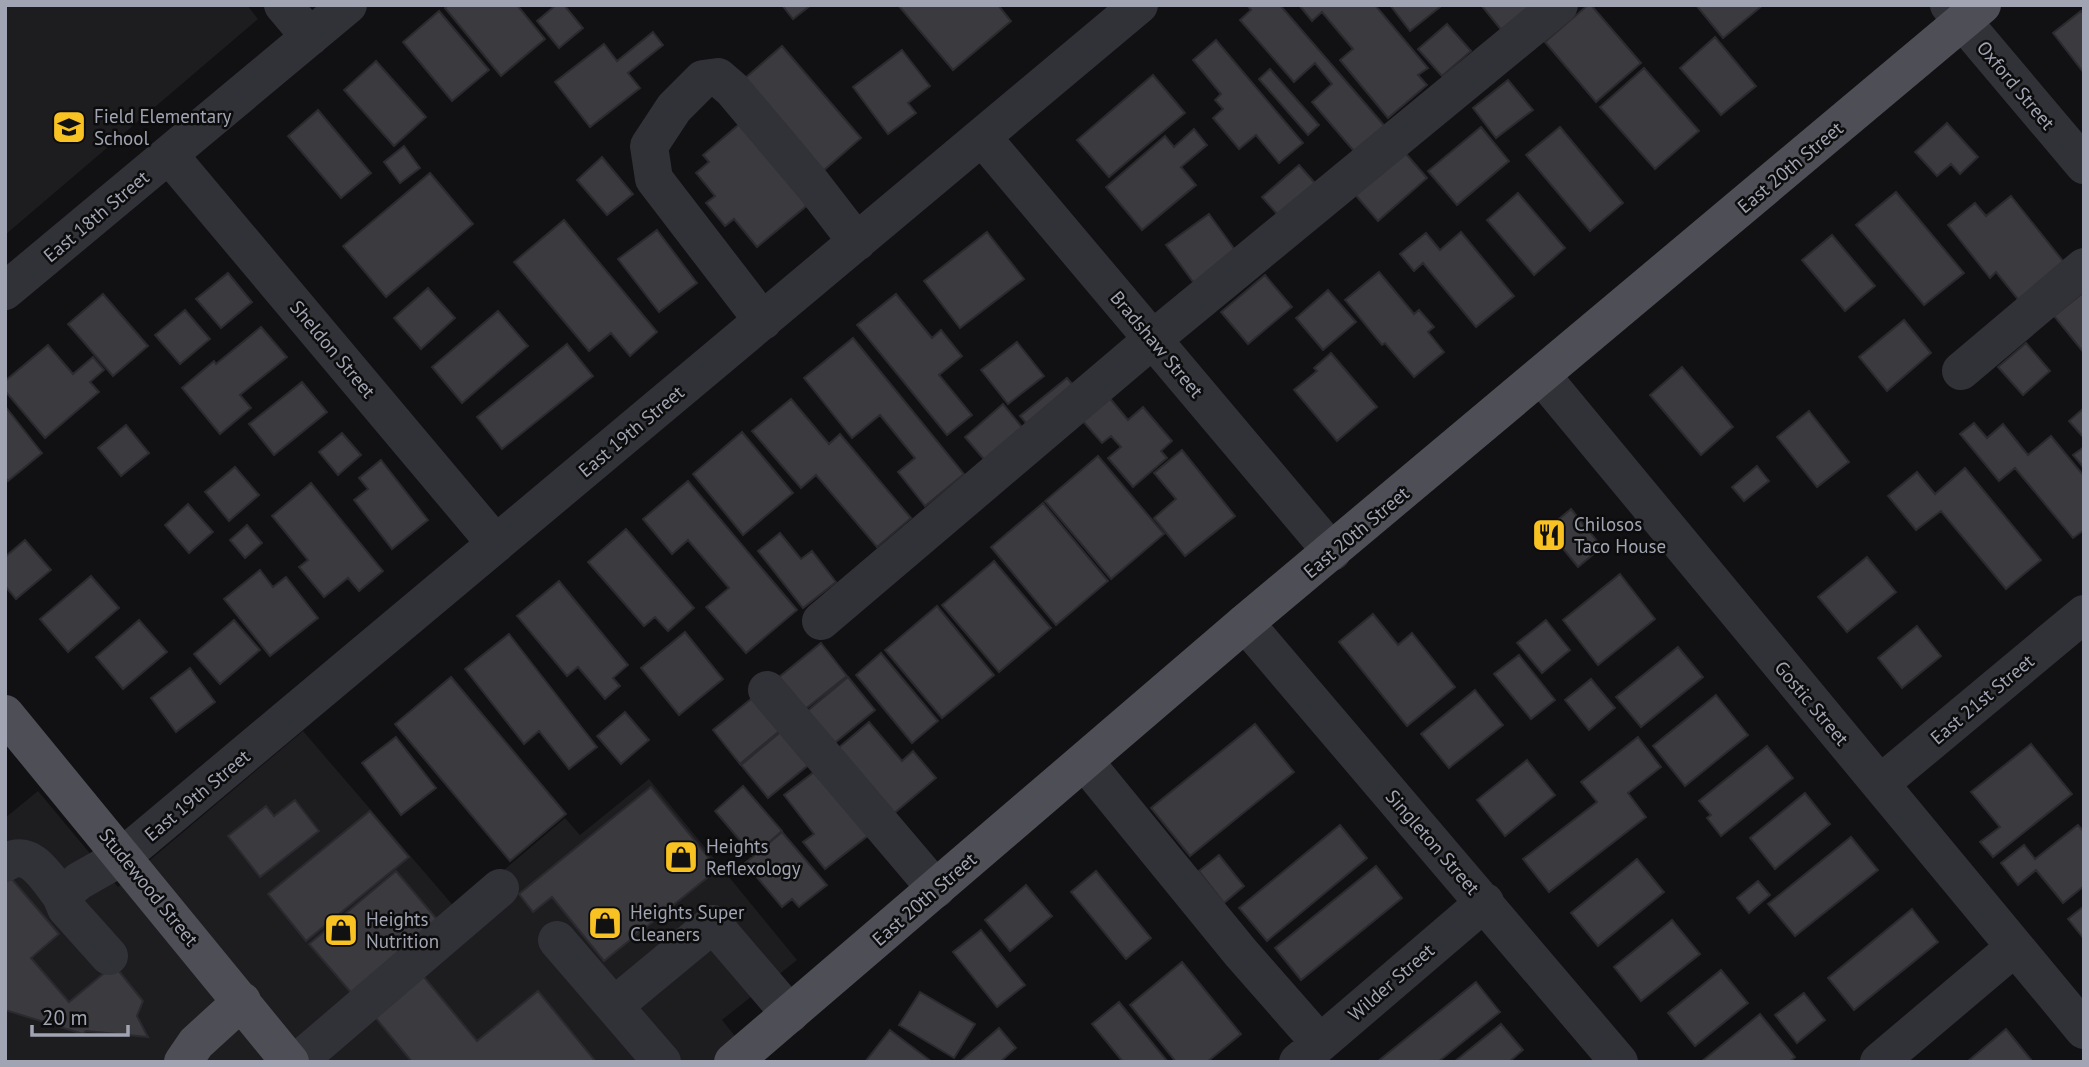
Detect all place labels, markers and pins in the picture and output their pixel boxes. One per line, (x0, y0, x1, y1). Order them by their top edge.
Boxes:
place label: Field Elementary School (94, 104, 232, 150)
school or university icon: Field Elementary School (50, 108, 88, 146)
place label: Chilosos Taco House (1574, 512, 1666, 558)
restaurant icon: Chilosos Taco House (1530, 516, 1568, 554)
place label: Heights Reflexology (706, 834, 801, 880)
shop icon: Heights Reflexology (662, 838, 700, 876)
place label: Heights Super Cleaners (630, 900, 745, 946)
shop icon: Heights Super Cleaners (586, 904, 624, 942)
place label: Heights Nutrition (366, 907, 439, 953)
shop icon: Heights Nutrition (322, 911, 360, 949)

